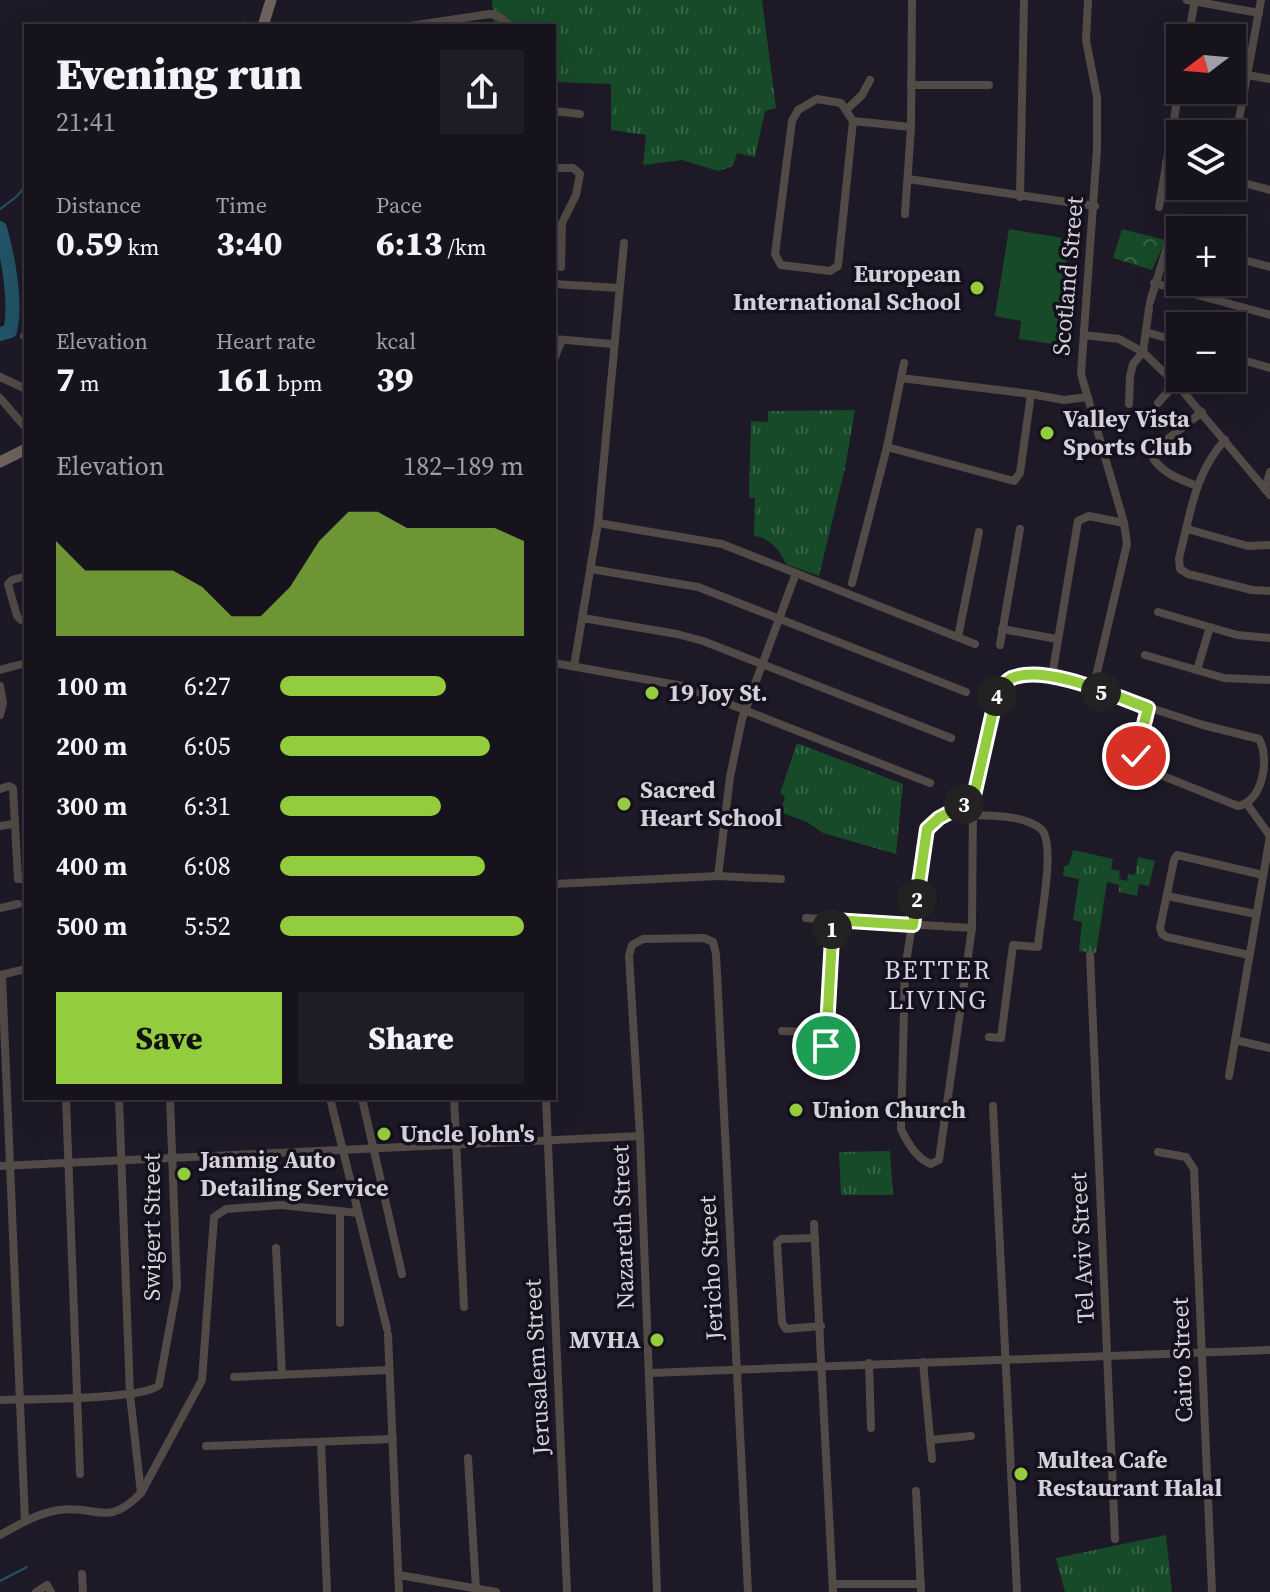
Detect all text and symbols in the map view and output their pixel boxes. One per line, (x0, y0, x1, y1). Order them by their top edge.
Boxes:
north arrow (1166, 24, 1246, 104)
map controls (1166, 24, 1246, 392)
text: Evening run (56, 43, 302, 104)
button: share (440, 50, 524, 134)
text: 21:41 (56, 104, 116, 140)
button: layers (1166, 120, 1246, 200)
text: Distance (56, 190, 141, 220)
text: Time (216, 190, 267, 220)
text: Pace (376, 190, 422, 220)
street label: Scotland Street (1044, 195, 1091, 357)
button: + (1166, 216, 1246, 296)
text: 0.59 (56, 220, 122, 266)
text: 3:40 (216, 220, 282, 266)
text: 6:13 (376, 220, 442, 266)
text: km (122, 232, 159, 262)
text: /km (442, 232, 487, 262)
place label: European International School (733, 257, 961, 318)
marker: European International School (968, 279, 986, 297)
button: − (1166, 312, 1246, 392)
text: Elevation (56, 326, 148, 356)
text: Heart rate (216, 326, 316, 356)
text: kcal (376, 326, 416, 356)
text: 7 (56, 356, 75, 402)
text: 161 (216, 356, 272, 402)
text: 39 (376, 356, 413, 402)
text: m (75, 368, 100, 398)
text: bpm (272, 368, 322, 398)
place label: Valley Vista Sports Club (1063, 402, 1192, 463)
marker: Valley Vista Sports Club (1038, 424, 1056, 442)
text: Elevation (56, 448, 165, 484)
text: 182–189 m (403, 448, 524, 484)
text: 100 m (56, 668, 127, 704)
text: 6:27 (184, 668, 231, 704)
pin: 5 (1081, 672, 1121, 712)
place label: 19 Joy St. (668, 676, 768, 709)
pin: 4 (977, 676, 1017, 716)
text: 5 (1095, 677, 1107, 707)
text: 4 (991, 681, 1003, 711)
marker: 19 Joy St. (643, 684, 661, 702)
pin (1102, 722, 1170, 790)
text: 200 m (56, 728, 127, 764)
text: 6:05 (184, 728, 231, 764)
icon: check (1114, 734, 1158, 778)
place label: Sacred Heart School (640, 773, 783, 834)
pin: 3 (944, 784, 984, 824)
text: 300 m (56, 788, 127, 824)
text: 6:31 (184, 788, 231, 824)
text: 3 (958, 789, 970, 819)
marker: Sacred Heart School (615, 795, 633, 813)
text: 400 m (56, 848, 127, 884)
text: 6:08 (184, 848, 231, 884)
pin: 2 (897, 879, 937, 919)
text: 2 (911, 884, 923, 914)
text: 500 m (56, 908, 127, 944)
text: 5:52 (184, 908, 231, 944)
pin: 1 (812, 909, 852, 949)
text: 1 (826, 914, 838, 944)
district label: BETTER LIVING (884, 952, 992, 1018)
button: Save (56, 992, 282, 1084)
button: Share (298, 992, 524, 1084)
pin (792, 1012, 860, 1080)
icon: arrive (804, 1024, 848, 1068)
place label: Union Church (812, 1093, 966, 1126)
marker: Union Church (787, 1101, 805, 1119)
place label: Uncle John's (400, 1117, 535, 1150)
marker: Uncle John's (375, 1125, 393, 1143)
place label: Janmig Auto Detailing Service (198, 1143, 389, 1204)
street label: Nazareth Street (603, 1144, 642, 1310)
street label: Swigert Street (135, 1153, 168, 1301)
marker: Janmig Auto Detailing Service (175, 1165, 193, 1183)
street label: Tel Aviv Street (1061, 1172, 1102, 1324)
street label: Jericho Street (690, 1195, 731, 1342)
street label: Jerusalem Street (515, 1278, 558, 1457)
street label: Cairo Street (1163, 1297, 1200, 1423)
place label: MVHA (569, 1323, 641, 1356)
marker: MVHA (648, 1331, 666, 1349)
place label: Multea Cafe Restaurant Halal (1037, 1443, 1223, 1504)
marker: Multea Cafe Restaurant Halal (1012, 1465, 1030, 1483)

